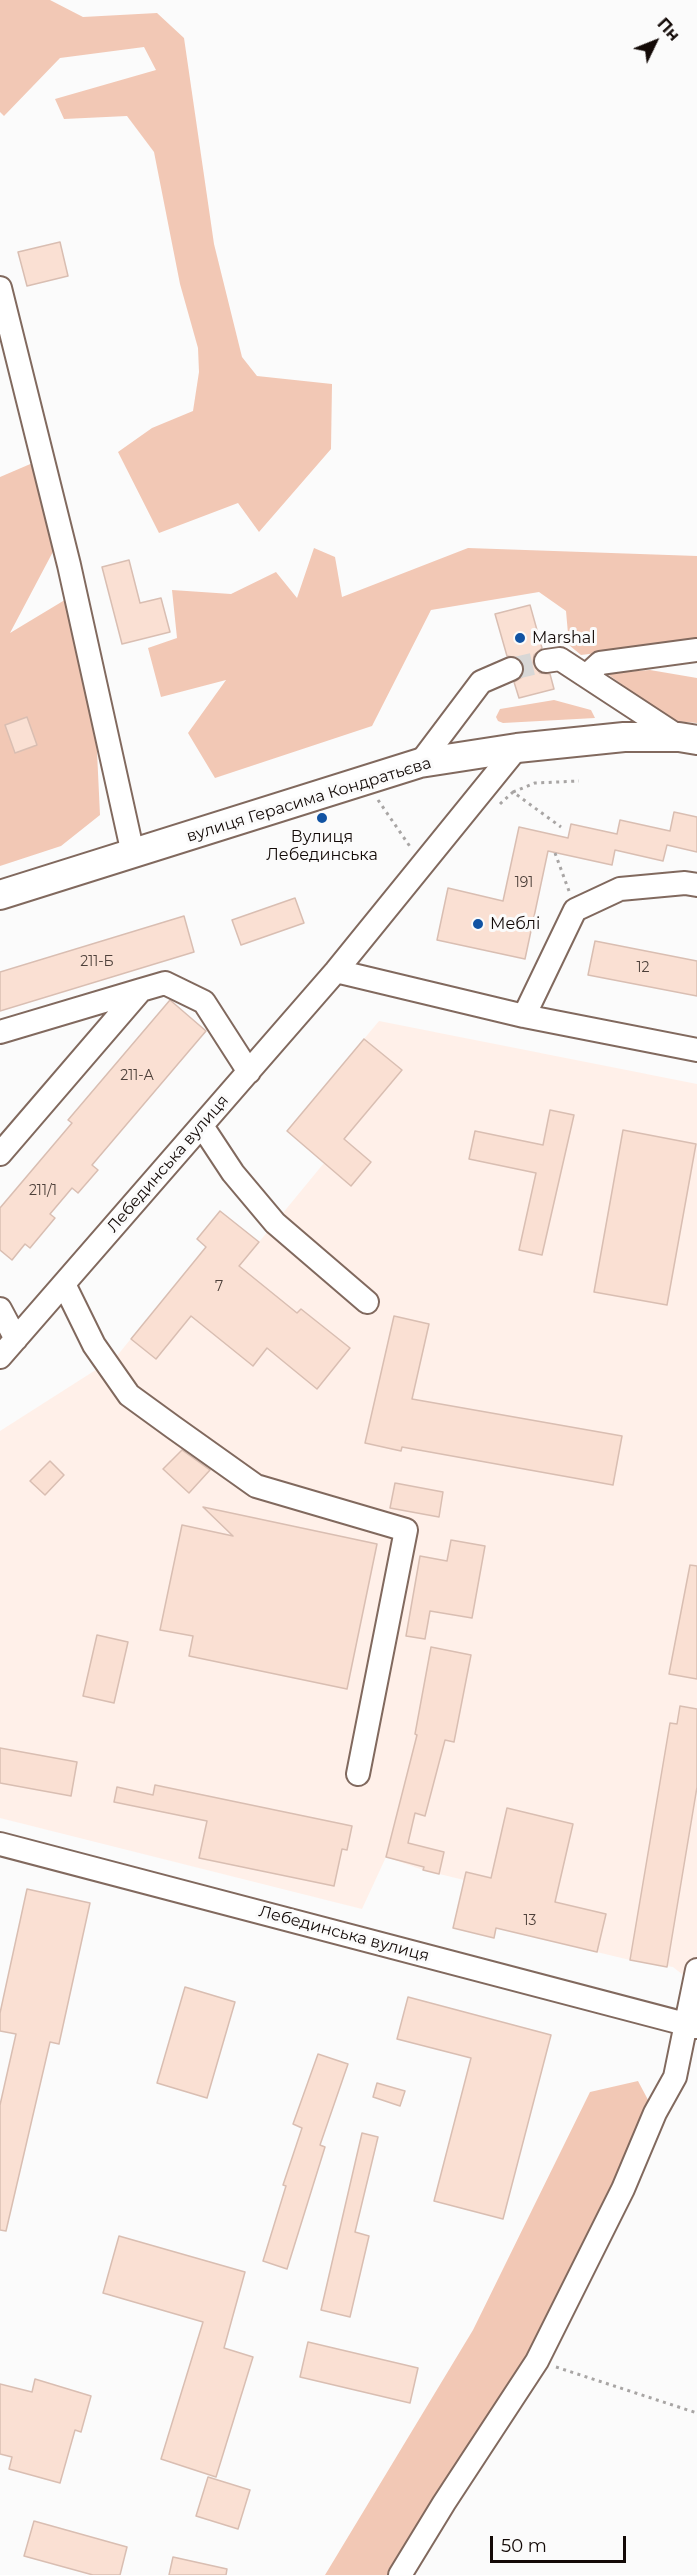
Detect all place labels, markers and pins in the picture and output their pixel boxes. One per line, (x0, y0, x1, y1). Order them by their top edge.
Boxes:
place label: Marshal (532, 628, 595, 648)
marker: Marshal (513, 631, 527, 645)
marker: Вулиця Лебединська (315, 811, 329, 825)
place label: Вулиця Лебединська (266, 827, 378, 865)
place label: Меблі (490, 914, 540, 934)
marker: Меблі (471, 917, 485, 931)

